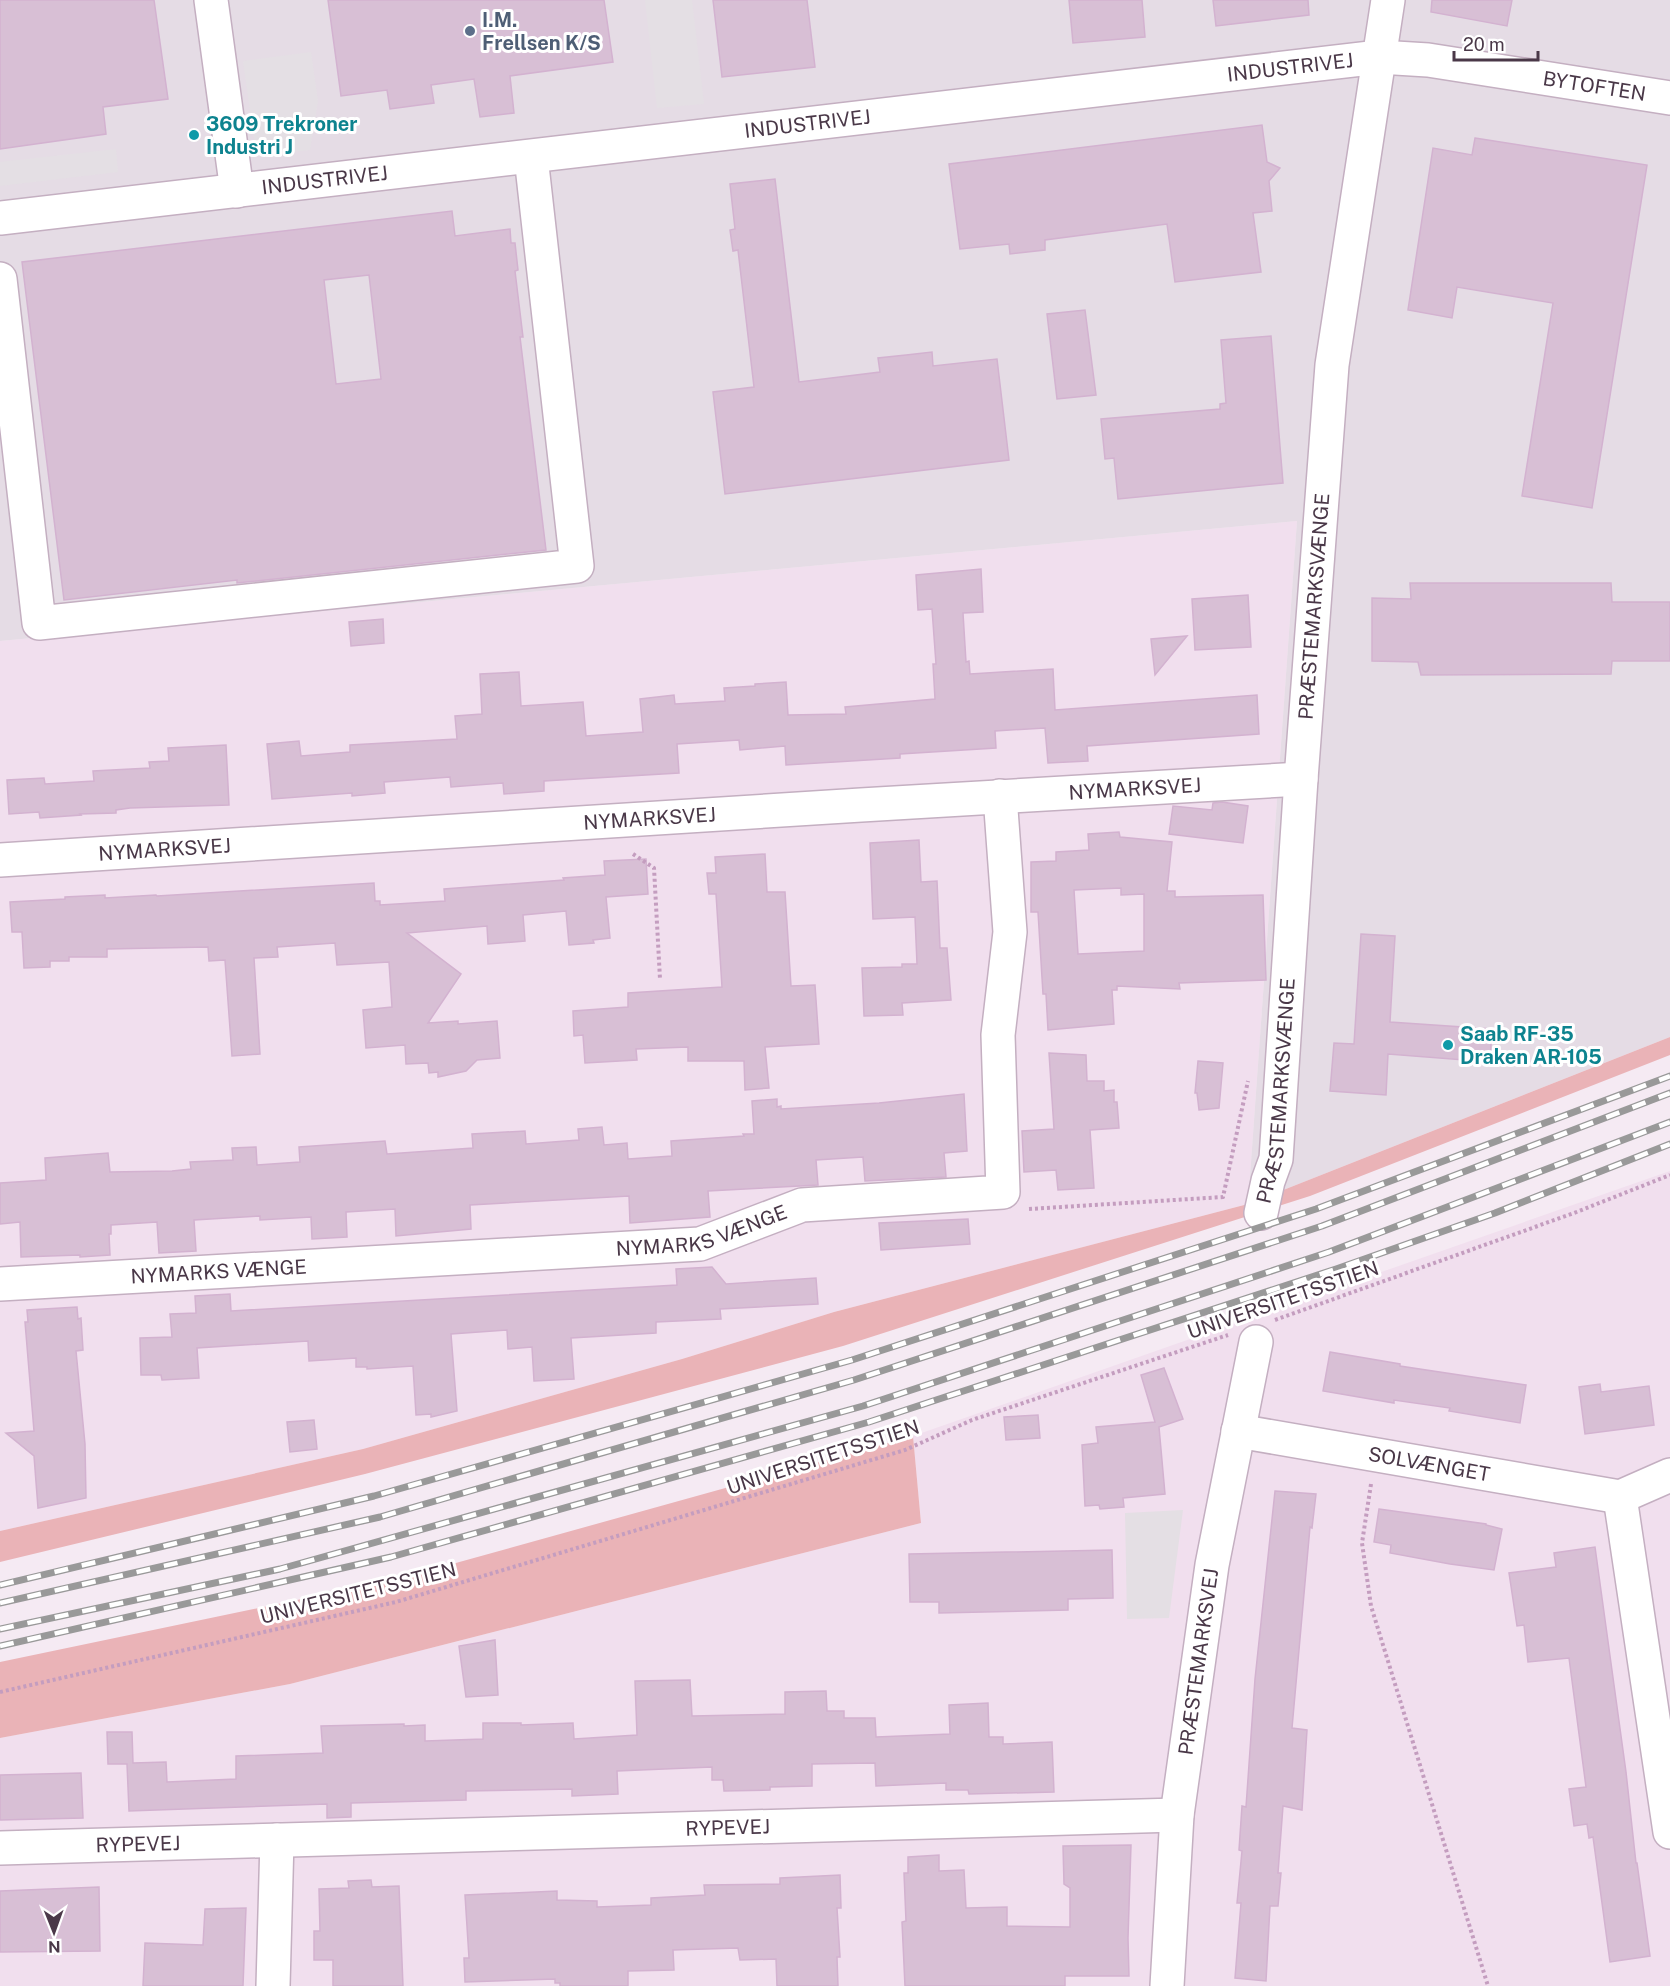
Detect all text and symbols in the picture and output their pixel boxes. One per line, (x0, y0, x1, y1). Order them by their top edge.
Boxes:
place label: I.M. Frellsen K/S (482, 8, 601, 55)
marker: I.M. Frellsen K/S (463, 24, 477, 38)
scale bar (1454, 24, 1538, 62)
text: 20 m (1463, 34, 1505, 55)
street label: INDUSTRIVEJ (1226, 48, 1355, 87)
street label: BYTOFTEN (1541, 66, 1648, 106)
street label: INDUSTRIVEJ (743, 104, 872, 143)
place label: 3609 Trekroner Industri J (206, 112, 358, 159)
marker: 3609 Trekroner Industri J (187, 128, 201, 142)
street label: INDUSTRIVEJ (260, 161, 389, 199)
street label: PRÆSTEMARKSVÆNGE (1293, 492, 1334, 721)
street label: NYMARKSVEJ (1068, 773, 1202, 805)
street label: NYMARKSVEJ (583, 802, 717, 835)
street label: NYMARKSVEJ (98, 833, 232, 866)
street label: PRÆSTEMARKSVÆNGE (1251, 977, 1300, 1205)
place label: Saab RF-35 Draken AR-105 (1460, 1022, 1602, 1069)
marker: Saab RF-35 Draken AR-105 (1441, 1038, 1455, 1052)
street label: NYMARKS VÆNGE (615, 1200, 790, 1261)
street label: NYMARKS VÆNGE (130, 1254, 307, 1289)
street label: UNIVERSITETSSTIEN (1184, 1256, 1382, 1344)
street label: UNIVERSITETSSTIEN (724, 1415, 922, 1499)
street label: SOLVÆNGET (1366, 1442, 1492, 1486)
street label: UNIVERSITETSSTIEN (258, 1557, 458, 1629)
street label: PRÆSTEMARKSVEJ (1174, 1567, 1223, 1757)
street label: RYPEVEJ (685, 1814, 770, 1841)
street label: RYPEVEJ (95, 1831, 181, 1857)
north arrow (24, 1902, 84, 1962)
text: N (48, 1937, 61, 1956)

